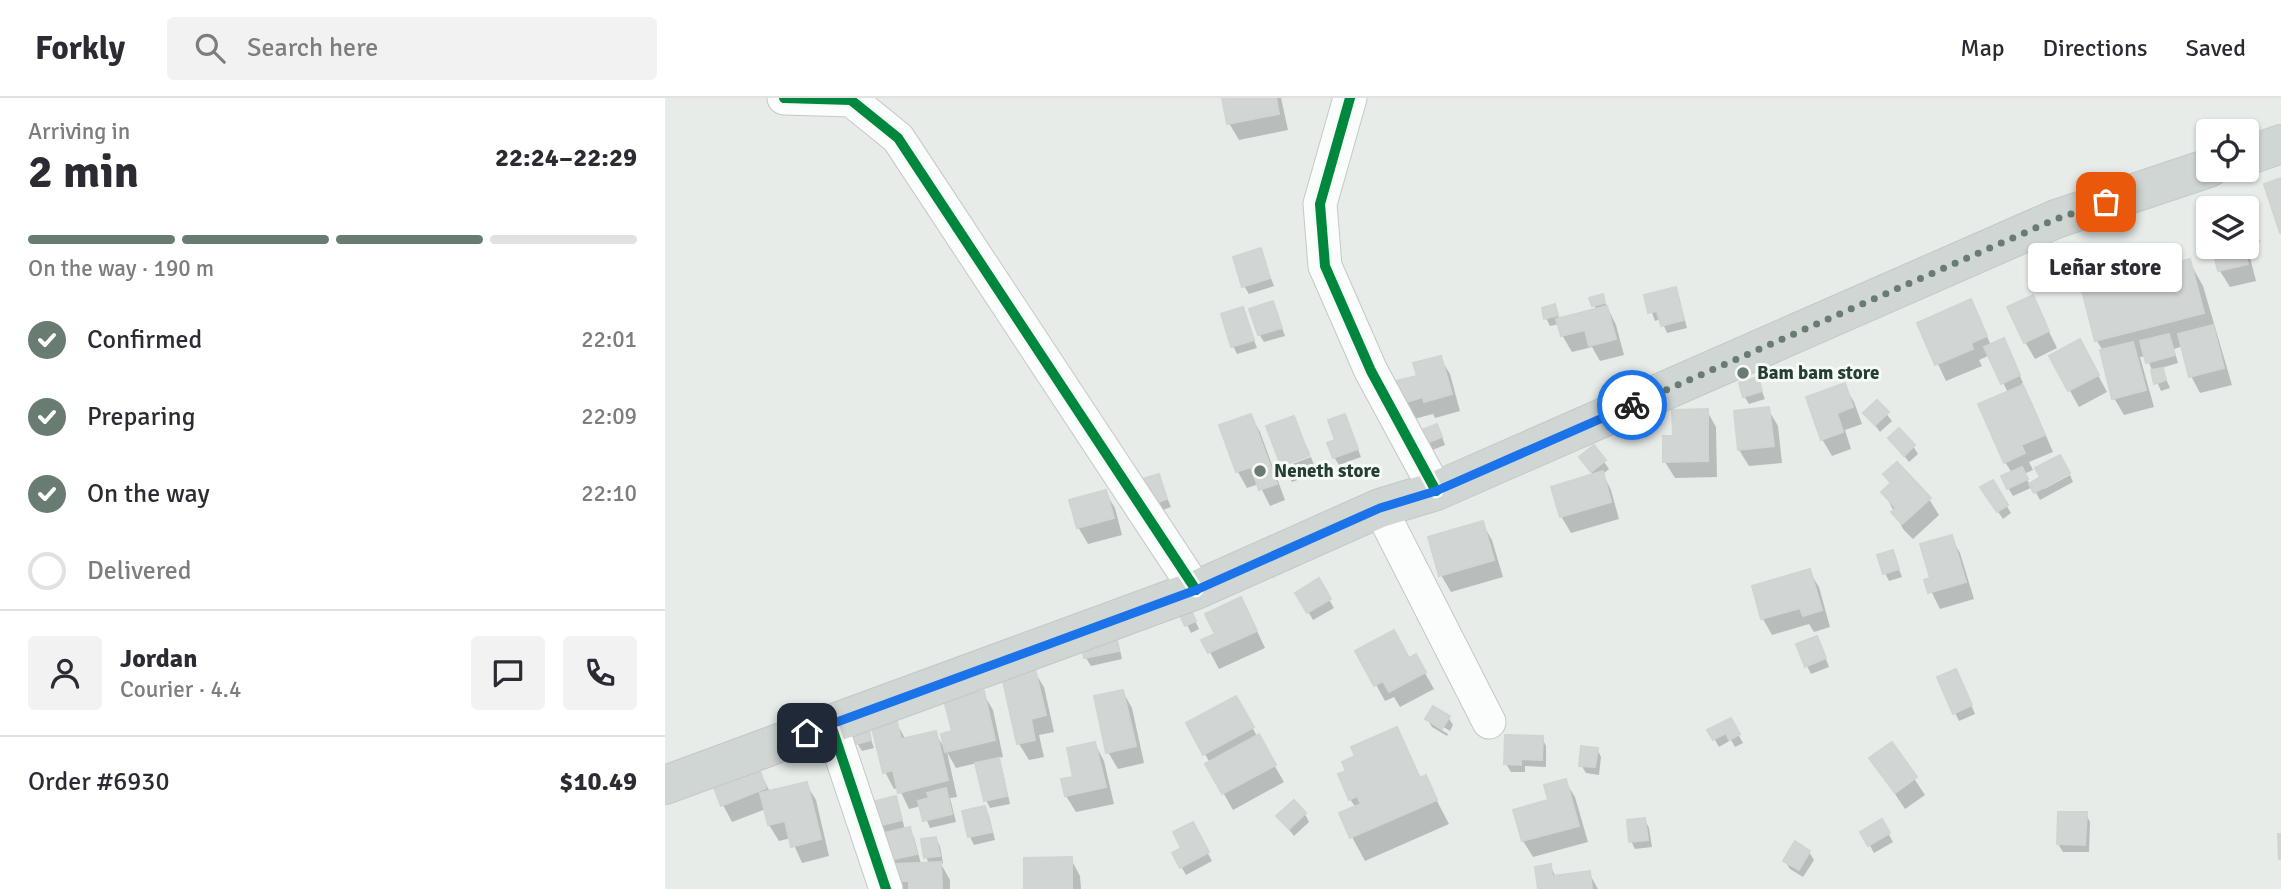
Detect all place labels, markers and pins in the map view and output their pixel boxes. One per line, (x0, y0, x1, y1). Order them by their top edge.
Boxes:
pin (2076, 172, 2136, 232)
callout: Leñar store (2029, 244, 2183, 293)
place label: Bam bam store (1757, 361, 1879, 385)
marker: Bam bam store (1735, 365, 1751, 381)
place label: Neneth store (1274, 459, 1380, 483)
marker: Neneth store (1252, 463, 1268, 479)
pin (777, 703, 837, 763)

